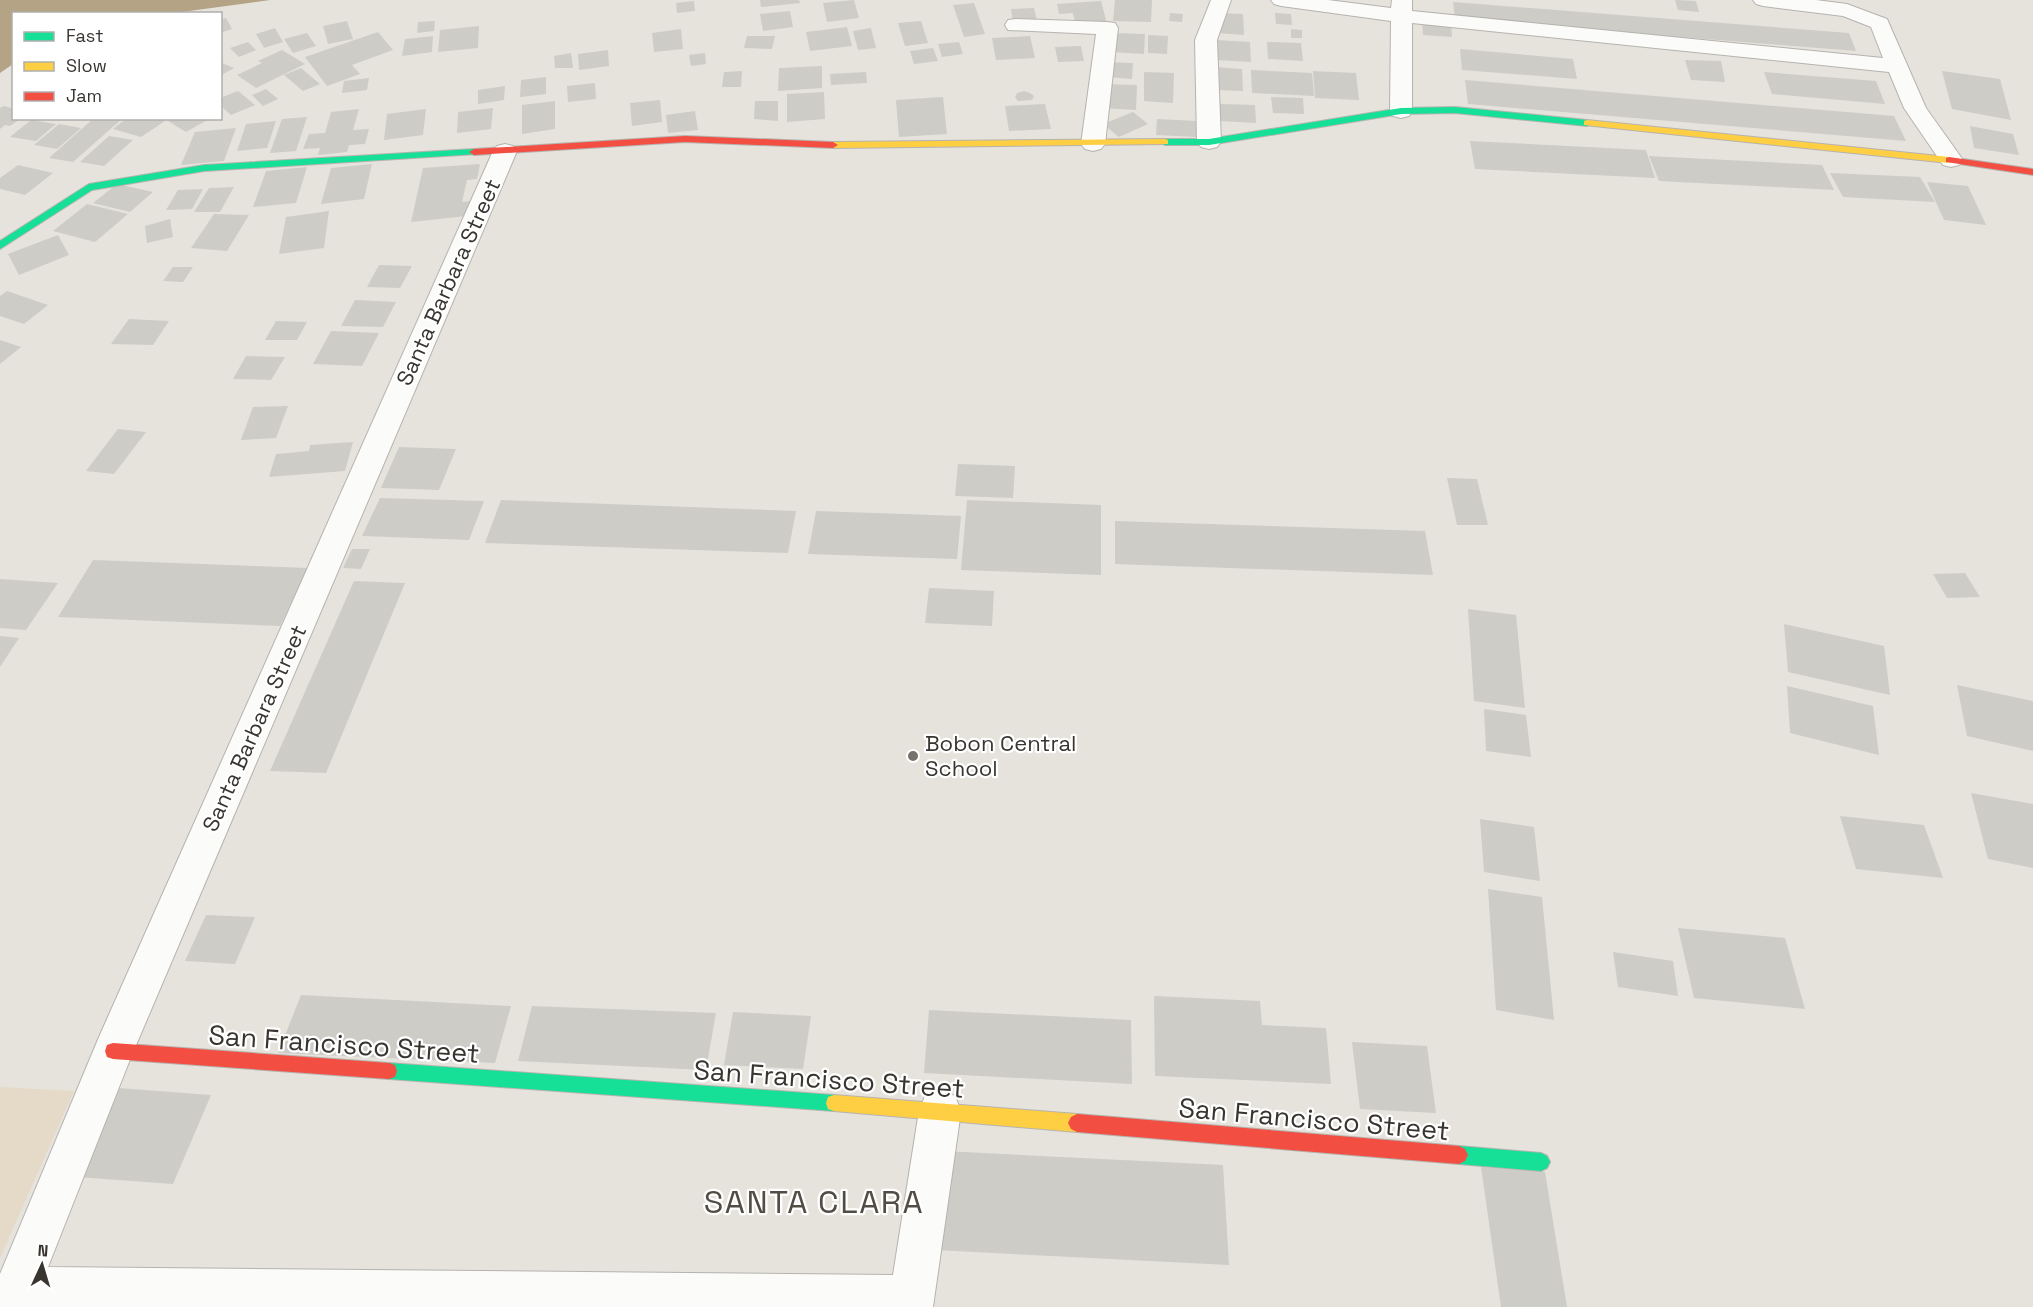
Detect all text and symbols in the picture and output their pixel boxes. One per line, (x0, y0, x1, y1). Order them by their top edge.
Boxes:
legend (12, 12, 222, 120)
text: Fast (66, 24, 103, 47)
text: Slow (66, 54, 107, 77)
text: Jam (66, 84, 102, 107)
street label: Santa Barbara Street (390, 174, 506, 390)
street label: Santa Barbara Street (196, 620, 312, 836)
place label: Bobon Central School (925, 729, 1076, 782)
marker: Bobon Central School (906, 749, 920, 763)
street label: San Francisco Street (208, 1017, 480, 1071)
street label: San Francisco Street (693, 1052, 965, 1106)
street label: San Francisco Street (1177, 1090, 1451, 1148)
district label: SANTA CLARA (704, 1182, 924, 1222)
north arrow (12, 1235, 72, 1295)
text: N (37, 1240, 49, 1261)

